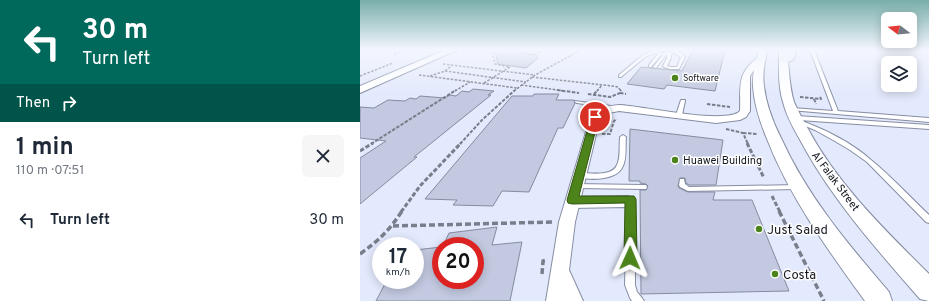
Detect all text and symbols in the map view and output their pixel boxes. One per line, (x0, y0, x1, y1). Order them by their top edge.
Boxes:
north arrow (881, 12, 917, 48)
map controls (881, 12, 917, 92)
text: 30 m (82, 13, 148, 49)
icon: left (16, 16, 68, 68)
text: Turn left (82, 48, 150, 71)
button: layers (881, 56, 917, 92)
marker: Software (670, 73, 680, 83)
place label: Software (683, 73, 719, 84)
icon: right (58, 92, 80, 114)
text: Then (16, 94, 50, 113)
pin (578, 100, 612, 134)
icon: arrive (584, 106, 606, 128)
text: 1 min (16, 133, 74, 163)
button: close (302, 135, 344, 177)
street label: Al Falak Street (808, 149, 862, 214)
place label: Huawei Building (683, 154, 762, 168)
marker: Huawei Building (670, 155, 680, 165)
text: 110 m · 07:51 (16, 163, 84, 179)
icon: left (16, 209, 38, 231)
text: Turn left (50, 211, 110, 230)
text: 30 m (309, 211, 344, 230)
place label: Just Salad (767, 223, 828, 239)
marker: Just Salad (754, 224, 764, 234)
speed limit sign: 20 (432, 237, 484, 289)
position arrow (609, 237, 651, 279)
text: 17 (389, 245, 407, 271)
text: km/h (386, 266, 410, 279)
place label: Costa (783, 268, 816, 284)
marker: Costa (770, 269, 780, 279)

